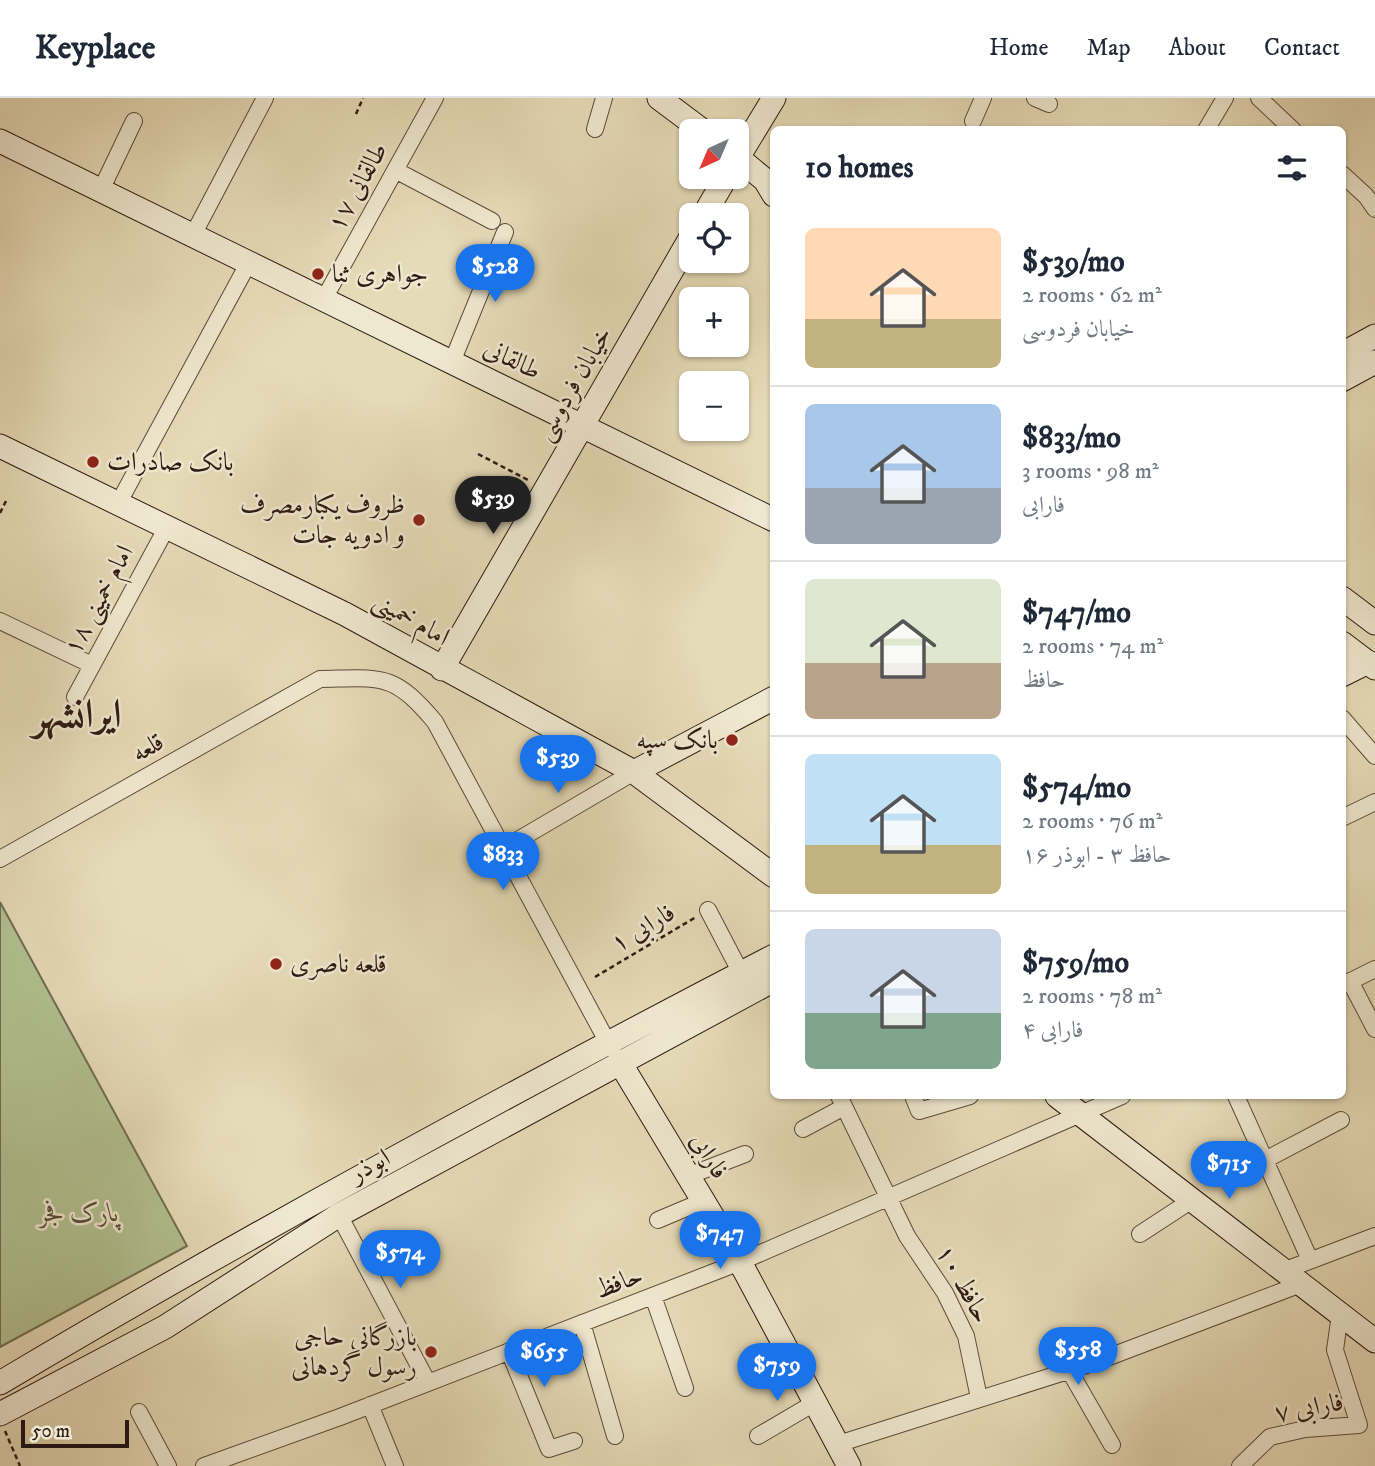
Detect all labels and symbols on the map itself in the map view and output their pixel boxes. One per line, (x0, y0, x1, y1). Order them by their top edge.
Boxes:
north arrow (679, 119, 749, 189)
street label: طالقانی ۱۷ (320, 137, 396, 237)
pin: $528 (454, 244, 536, 304)
place label: جواهری ثنا (332, 258, 428, 291)
marker: جواهری ثنا (310, 266, 326, 282)
street label: خیابان فردوسی (528, 321, 621, 448)
street label: طالقانی (478, 332, 546, 388)
place label: بانک صادرات (107, 446, 234, 479)
marker: بانک صادرات (85, 454, 101, 470)
pin: $539 (452, 476, 534, 536)
place label: ظروف یکبارمصرف و ادویه جات (240, 489, 405, 552)
marker: ظروف یکبارمصرف و ادویه جات (411, 512, 427, 528)
street label: امام خمینی ۱۸ (56, 540, 146, 663)
street label: امام خمینی (364, 584, 455, 658)
district label: ایرانشهر (28, 691, 122, 741)
place label: بانک سپه (636, 724, 718, 757)
street label: قلعه (126, 726, 170, 770)
marker: بانک سپه (724, 732, 740, 748)
pin: $539 (517, 736, 599, 795)
pin: $833 (462, 832, 544, 892)
street label: فارابی ۱ (605, 896, 682, 961)
place label: قلعه ناصری (290, 948, 387, 981)
marker: قلعه ناصری (268, 956, 284, 972)
street label: فارابی (681, 1127, 736, 1186)
street label: ابوذر (341, 1141, 396, 1192)
pin: $715 (1188, 1142, 1270, 1201)
park label: پارک فجر (37, 1197, 121, 1231)
pin: $747 (679, 1212, 761, 1271)
pin: $574 (359, 1230, 441, 1290)
street label: حافظ ۱۰ (928, 1239, 998, 1329)
street label: حافظ (590, 1259, 648, 1307)
place label: بازرگانی حاجی رسول گردهانی (291, 1321, 417, 1384)
pin: $558 (1037, 1328, 1119, 1387)
pin: $655 (503, 1330, 585, 1389)
marker: بازرگانی حاجی رسول گردهانی (423, 1344, 439, 1360)
pin: $759 (736, 1344, 818, 1403)
street label: فارابی ۷ (1272, 1386, 1346, 1431)
scale bar (21, 1417, 130, 1449)

